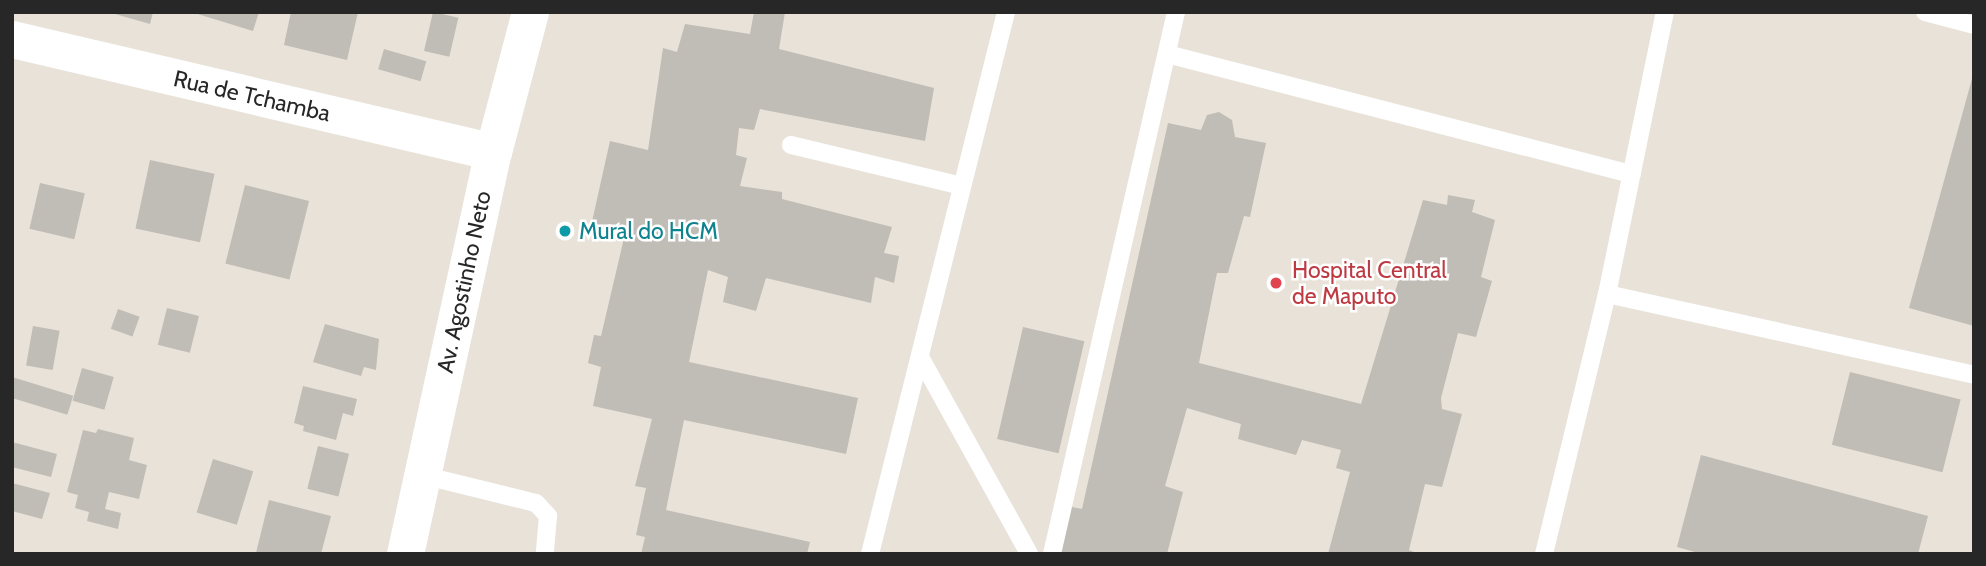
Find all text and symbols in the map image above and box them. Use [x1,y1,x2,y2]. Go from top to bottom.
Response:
street label: Rua de Tchamba [171,65,333,127]
street label: Av. Agostinho Neto [431,189,497,375]
place label: Mural do HCM [579,217,718,245]
marker: Mural do HCM [557,223,573,239]
place label: Hospital Central de Maputo [1292,256,1447,310]
marker: Hospital Central de Maputo [1266,273,1286,293]

